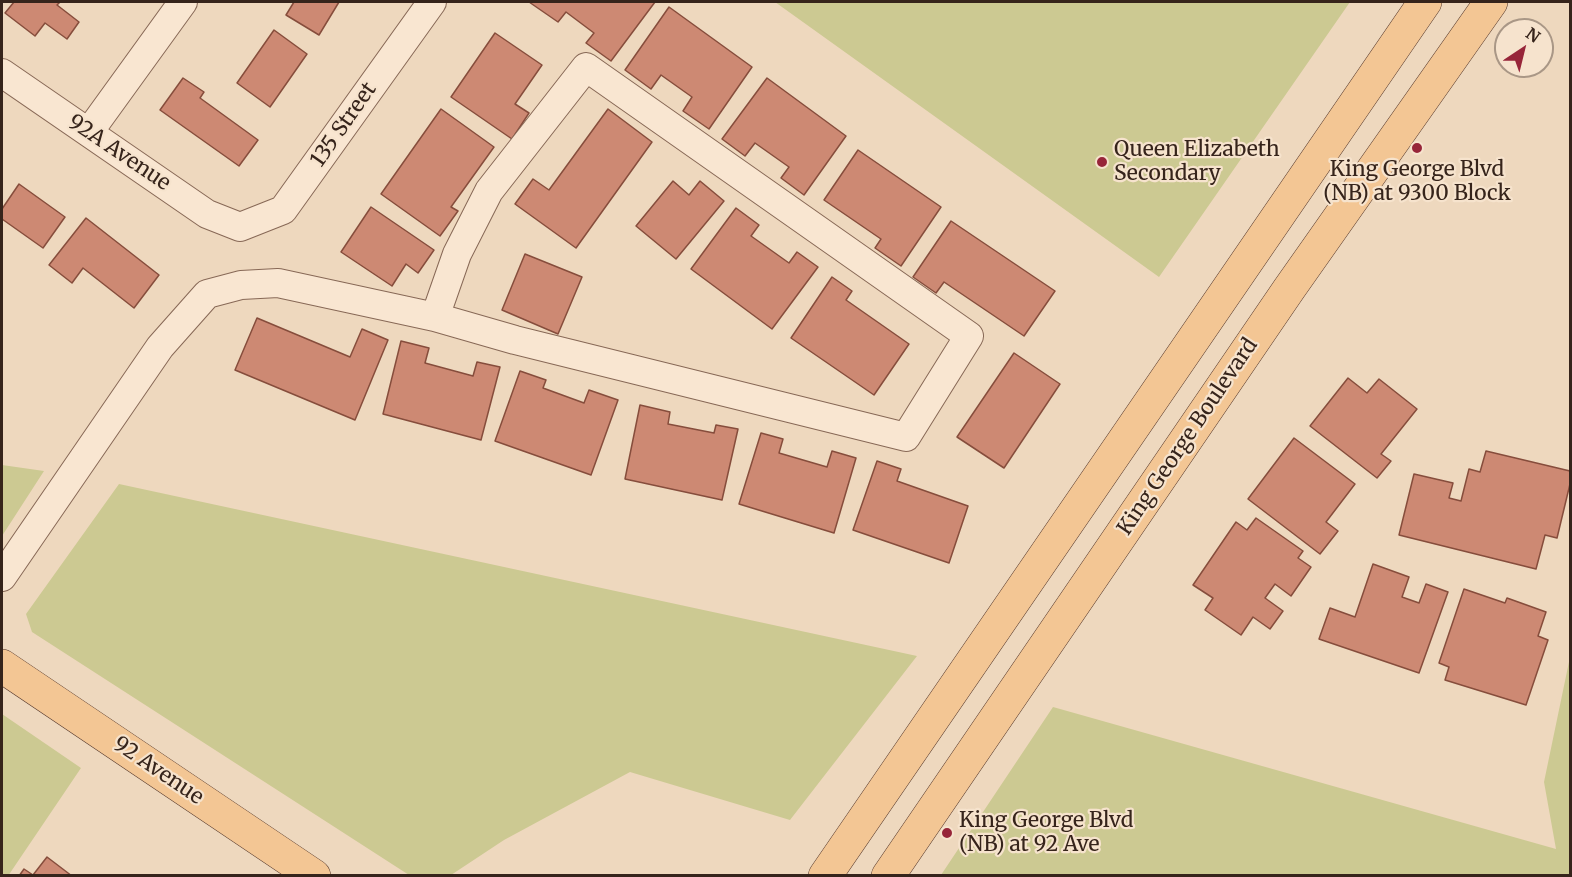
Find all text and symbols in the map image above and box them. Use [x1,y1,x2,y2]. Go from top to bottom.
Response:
north arrow [1494,18,1554,78]
text: N [1522,23,1544,47]
street label: 135 Street [306,78,382,172]
street label: 92A Avenue [63,110,175,196]
place label: Queen Elizabeth Secondary [1114,137,1280,187]
marker: King George Blvd (NB) at 9300 Block [1410,141,1424,155]
marker: Queen Elizabeth Secondary [1095,155,1109,169]
place label: King George Blvd (NB) at 9300 Block [1323,157,1511,207]
street label: King George Boulevard [1113,334,1263,540]
street label: 92 Avenue [108,732,208,810]
place label: King George Blvd (NB) at 92 Ave [959,808,1133,858]
marker: King George Blvd (NB) at 92 Ave [940,826,954,840]

